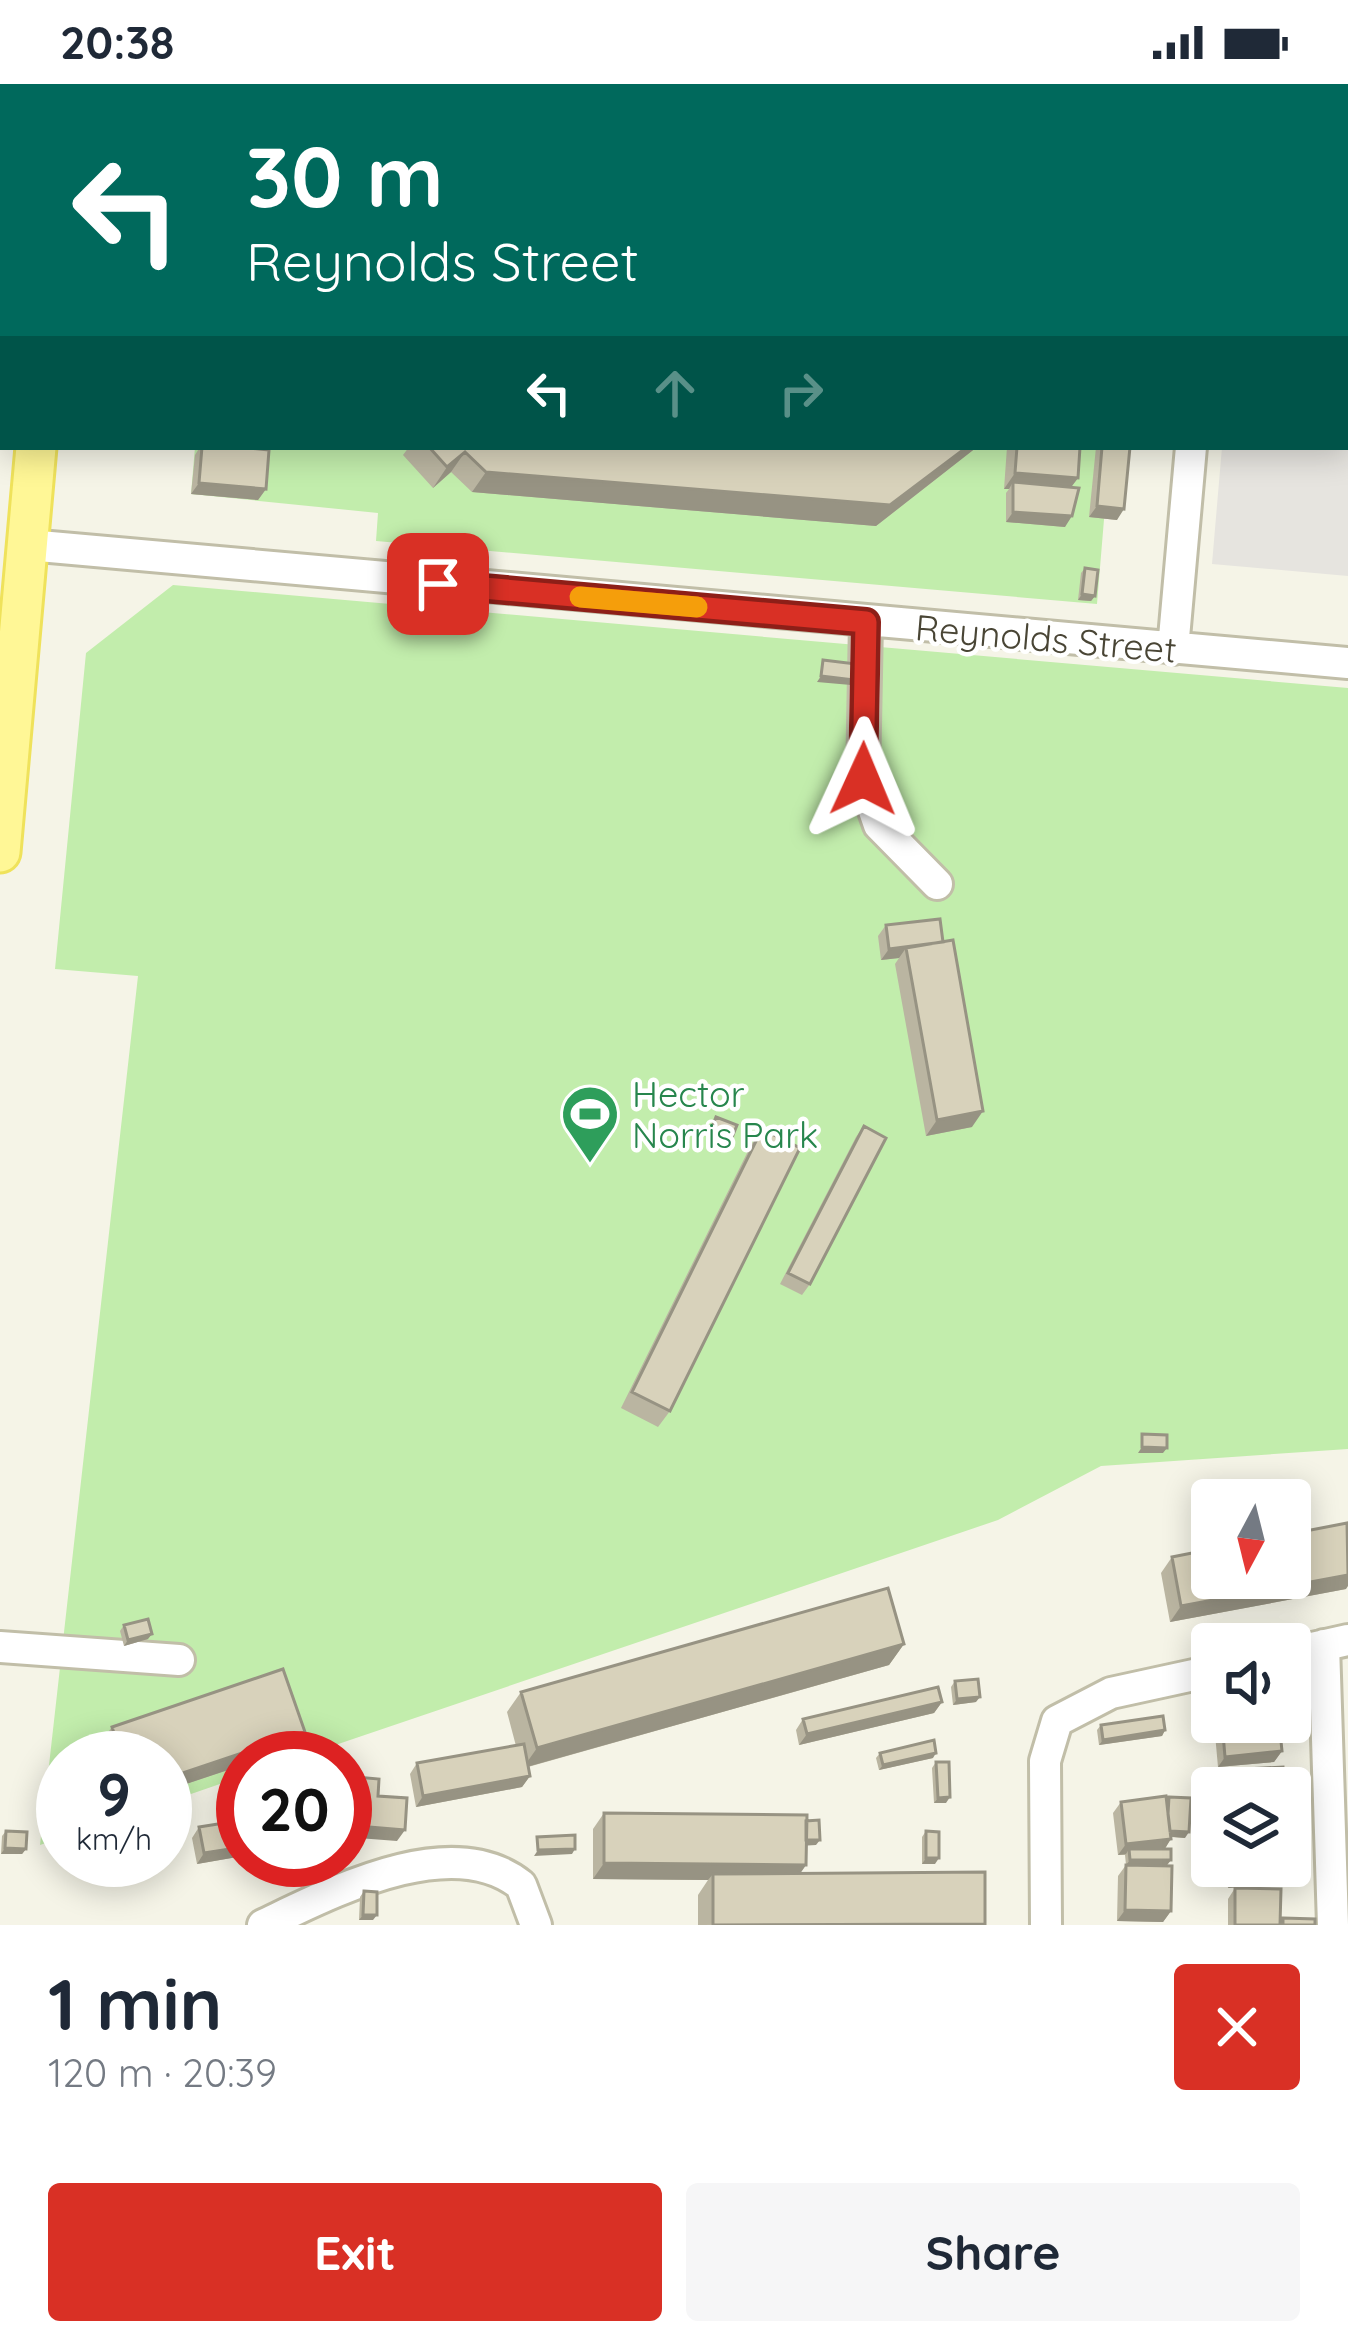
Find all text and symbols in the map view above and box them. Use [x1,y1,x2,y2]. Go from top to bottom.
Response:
text: 20:38 [60,14,174,70]
text: 30 m [246,123,444,228]
icon: left [48,132,204,288]
text: Reynolds Street [246,227,639,295]
icon: left [516,360,582,426]
icon: ahead [642,360,708,426]
icon: right [768,360,834,426]
pin [387,533,489,635]
icon: arrive [405,551,471,617]
street label: Reynolds Street [914,604,1178,672]
position arrow [800,716,926,842]
place label: Hector Norris Park [632,1071,818,1157]
sports icon: Hector Norris Park [559,1083,621,1165]
north arrow [1191,1479,1311,1599]
map controls [1191,1479,1311,1887]
button: sound [1191,1623,1311,1743]
speed limit sign: 20 [216,1731,372,1887]
text: 9 [97,1756,131,1831]
button: layers [1191,1767,1311,1887]
text: km/h [76,1820,152,1858]
text: 1 min [48,1958,222,2048]
button: close [1174,1964,1300,2090]
text: 120 m · 20:39 [48,2048,277,2097]
button: Exit [48,2183,662,2321]
button: Share [686,2183,1300,2321]

